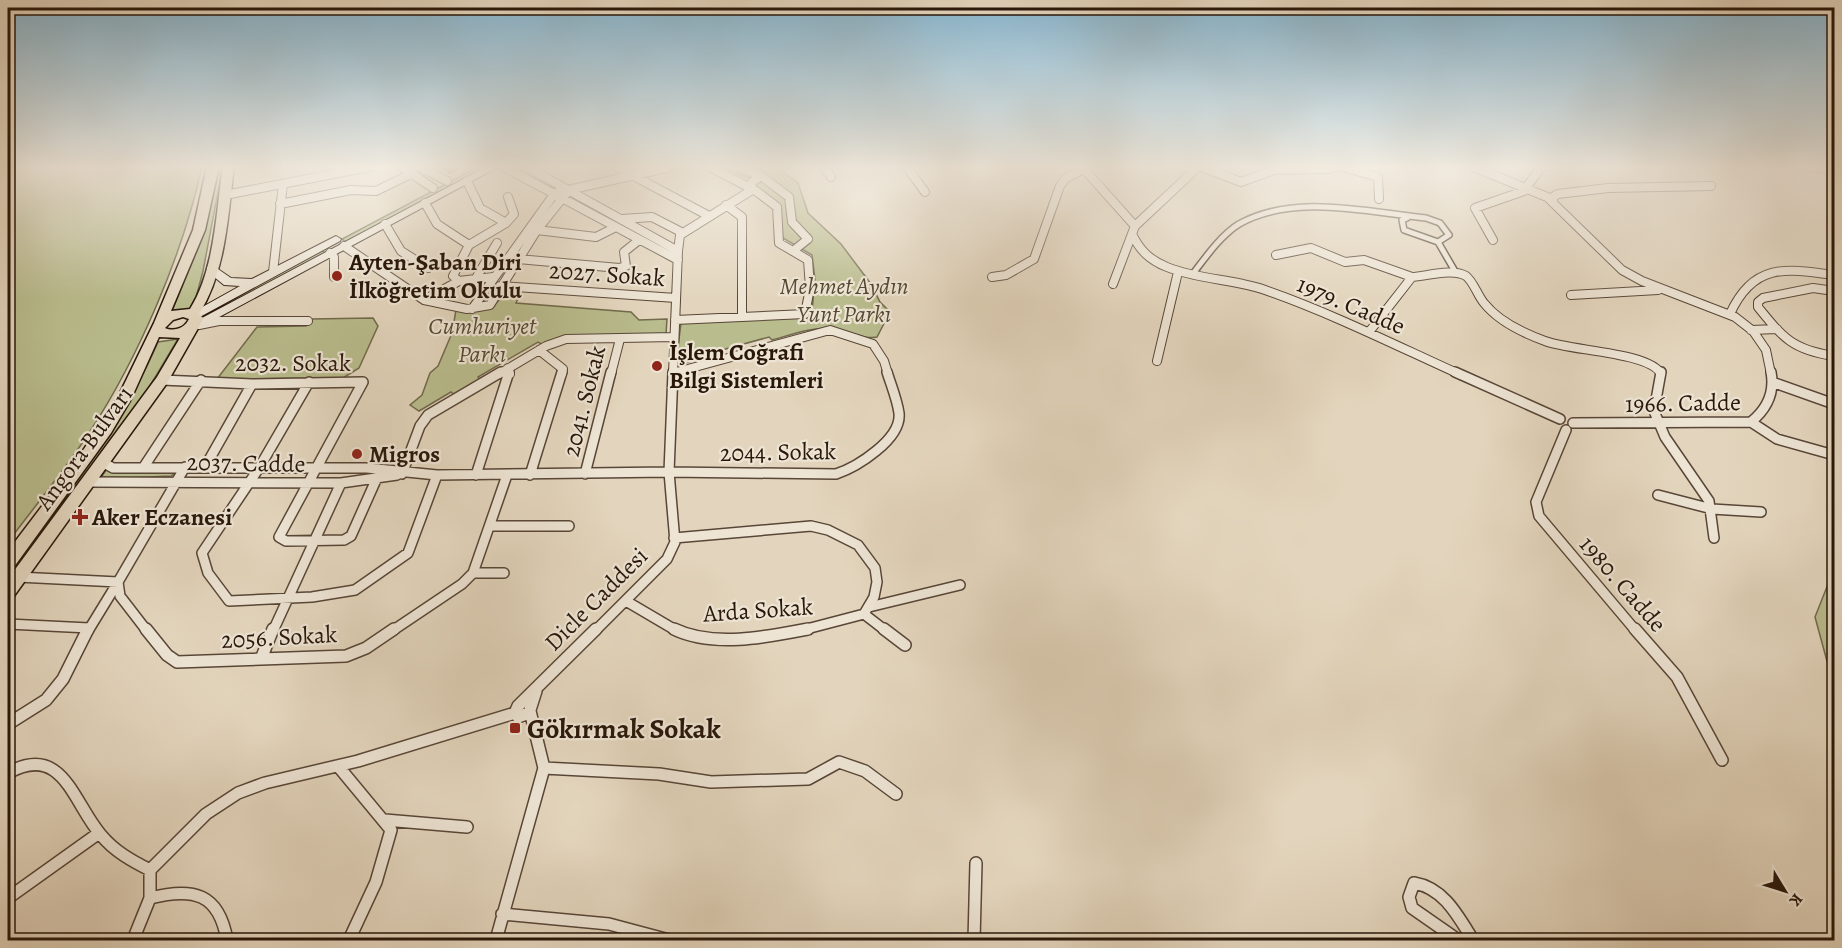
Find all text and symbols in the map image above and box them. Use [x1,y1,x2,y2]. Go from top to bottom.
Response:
place label: Ayten-Şaban Diri İlköğretim Okulu [348,246,523,306]
street label: 2027. Sokak [548,254,666,294]
street label: 1979. Cadde [1292,268,1410,342]
marker: Ayten-Şaban Diri İlköğretim Okulu [330,269,344,283]
park label: Mehmet Aydın Yunt Parkı [780,270,909,330]
park label: Cumhuriyet Parkı [428,310,537,370]
place label: İşlem Coğrafi Bilgi Sistemleri [669,336,824,396]
street label: 2041. Sokak [555,342,613,460]
street label: 2032. Sokak [235,347,351,379]
marker: İşlem Coğrafi Bilgi Sistemleri [650,359,664,373]
street label: Angora Bulvarı [28,379,140,517]
street label: 1966. Cadde [1625,386,1741,420]
street label: 2044. Sokak [720,435,836,469]
place label: Migros [369,438,440,470]
street label: 2037. Cadde [186,446,306,480]
marker: Migros [350,447,364,461]
place label: Aker Eczanesi [91,501,232,533]
marker: Aker Eczanesi [73,510,87,524]
street label: 1980. Cadde [1572,529,1674,639]
street label: Dicle Caddesi [537,540,655,658]
street label: Arda Sokak [701,590,814,630]
street label: 2056. Sokak [220,618,338,656]
place label: Gökırmak Sokak [527,710,721,748]
marker: Gökırmak Sokak [508,721,522,735]
north arrow [1755,861,1815,921]
text: K [1784,889,1808,911]

